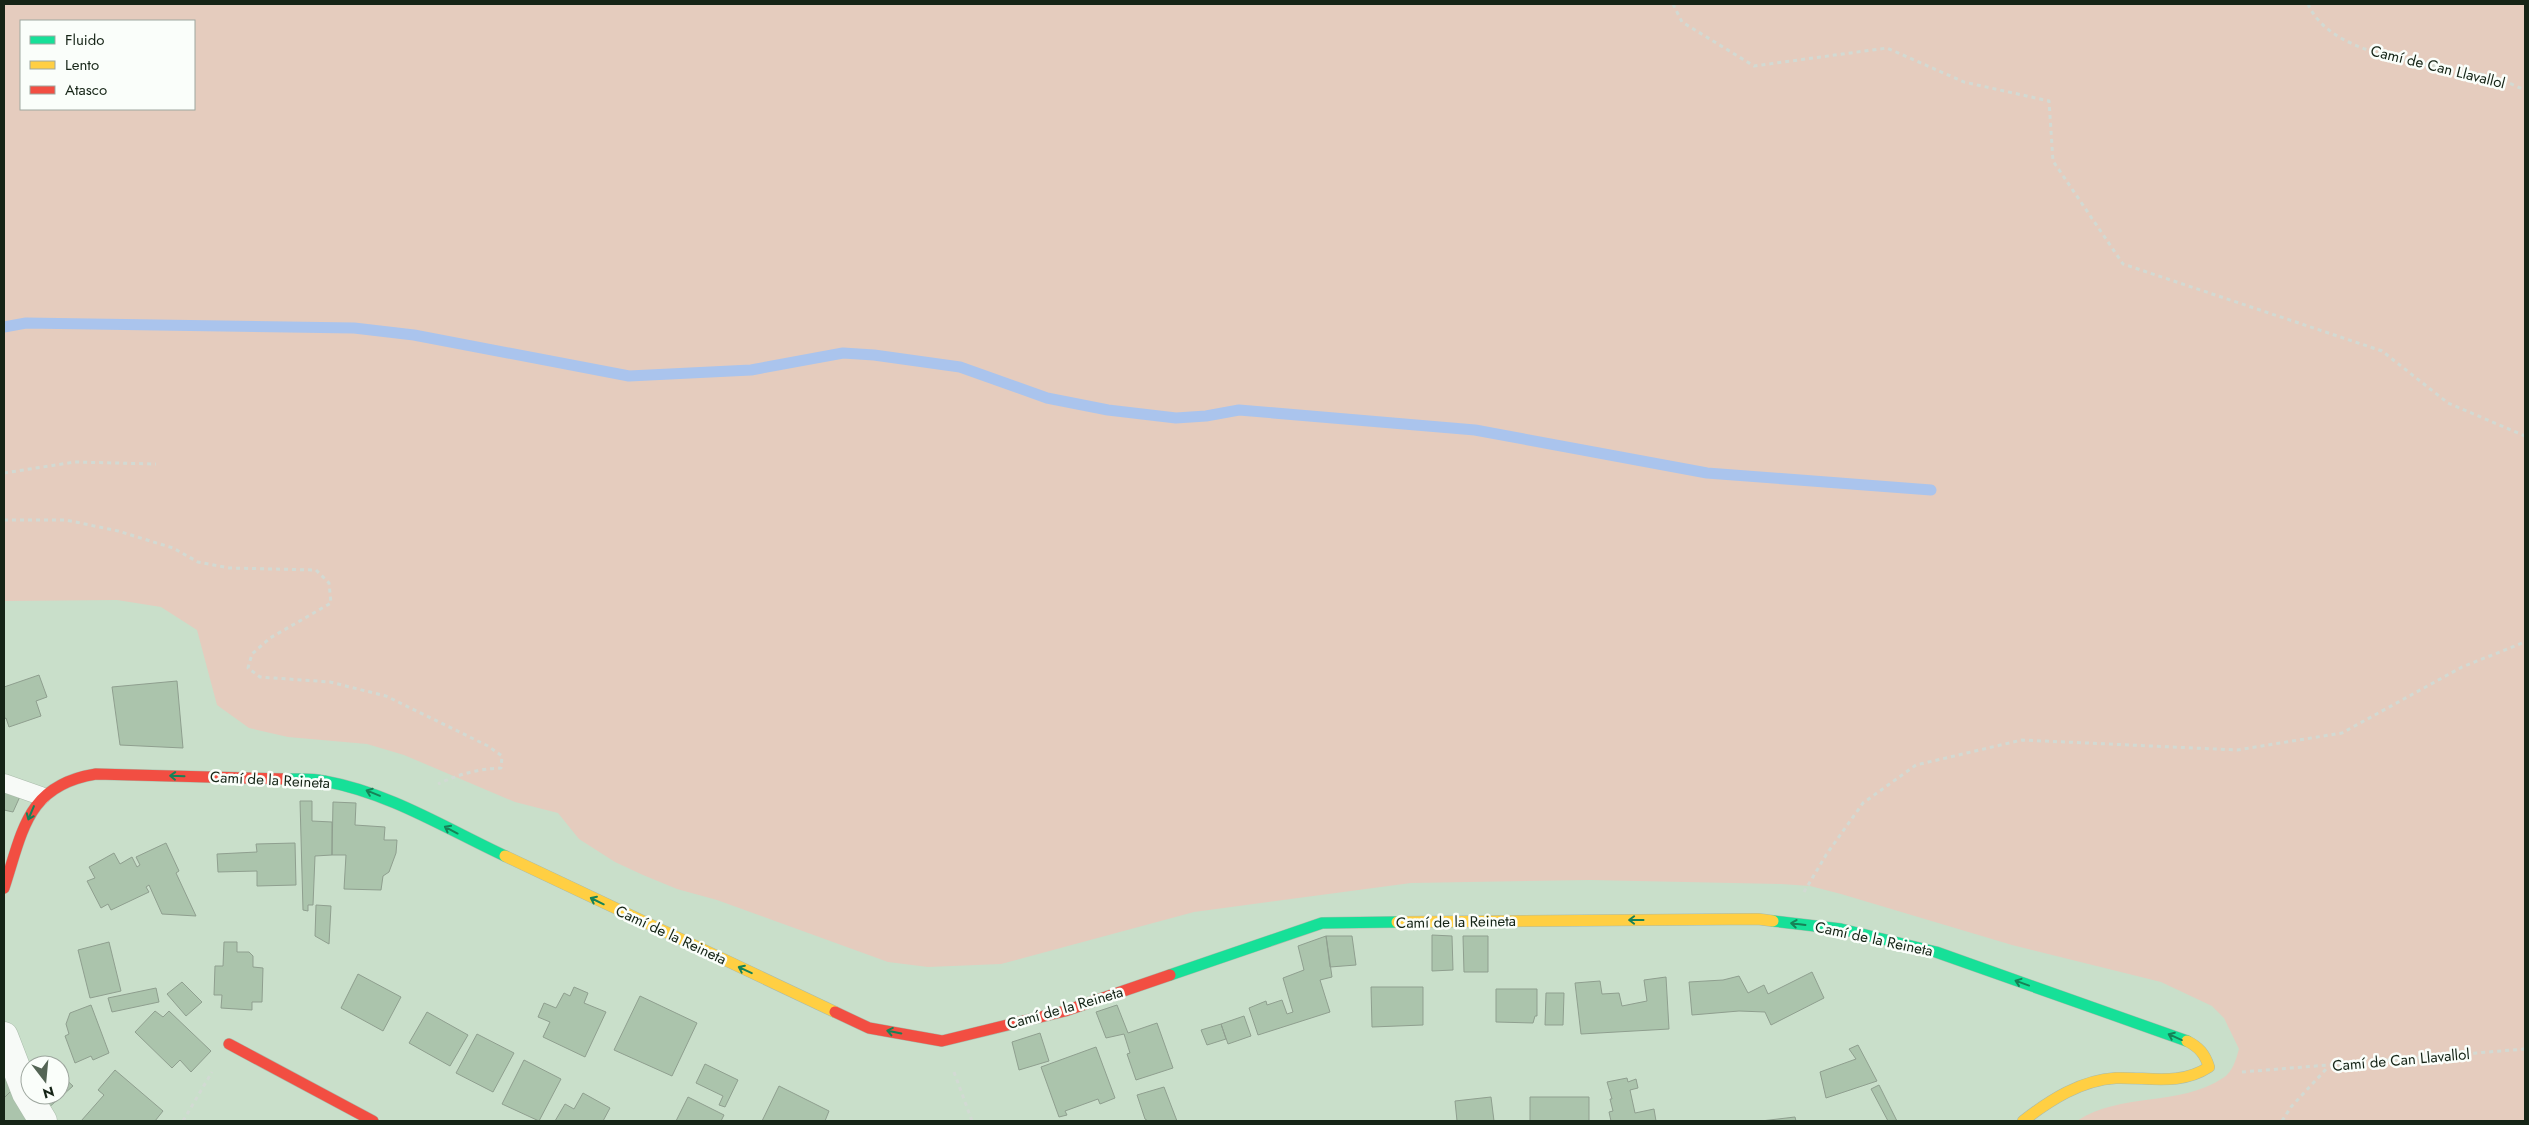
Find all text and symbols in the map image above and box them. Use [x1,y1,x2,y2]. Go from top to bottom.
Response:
legend [20,20,195,110]
text: Fluido [65,29,104,51]
street label: Camí de Can Llavallol [2368,40,2508,94]
text: Lento [65,54,99,76]
text: Atasco [65,79,107,101]
street label: Camí de la Reineta [210,766,330,794]
one-way arrow [170,771,186,781]
one-way arrow [366,788,381,798]
one-way arrow [26,805,36,820]
one-way arrow [445,824,459,834]
one-way arrow [590,895,605,905]
street label: Camí de la Reineta [612,900,730,970]
street label: Camí de la Reineta [1396,910,1516,934]
one-way arrow [1628,915,1644,925]
street label: Camí de la Reineta [1813,916,1935,962]
one-way arrow [1790,918,1806,928]
one-way arrow [737,964,752,974]
one-way arrow [2015,978,2030,987]
street label: Camí de la Reineta [1004,981,1126,1035]
one-way arrow [886,1027,902,1037]
one-way arrow [2168,1031,2183,1041]
street label: Camí de Can Llavallol [2331,1043,2471,1077]
north arrow [20,1055,70,1105]
text: N [40,1081,57,1104]

